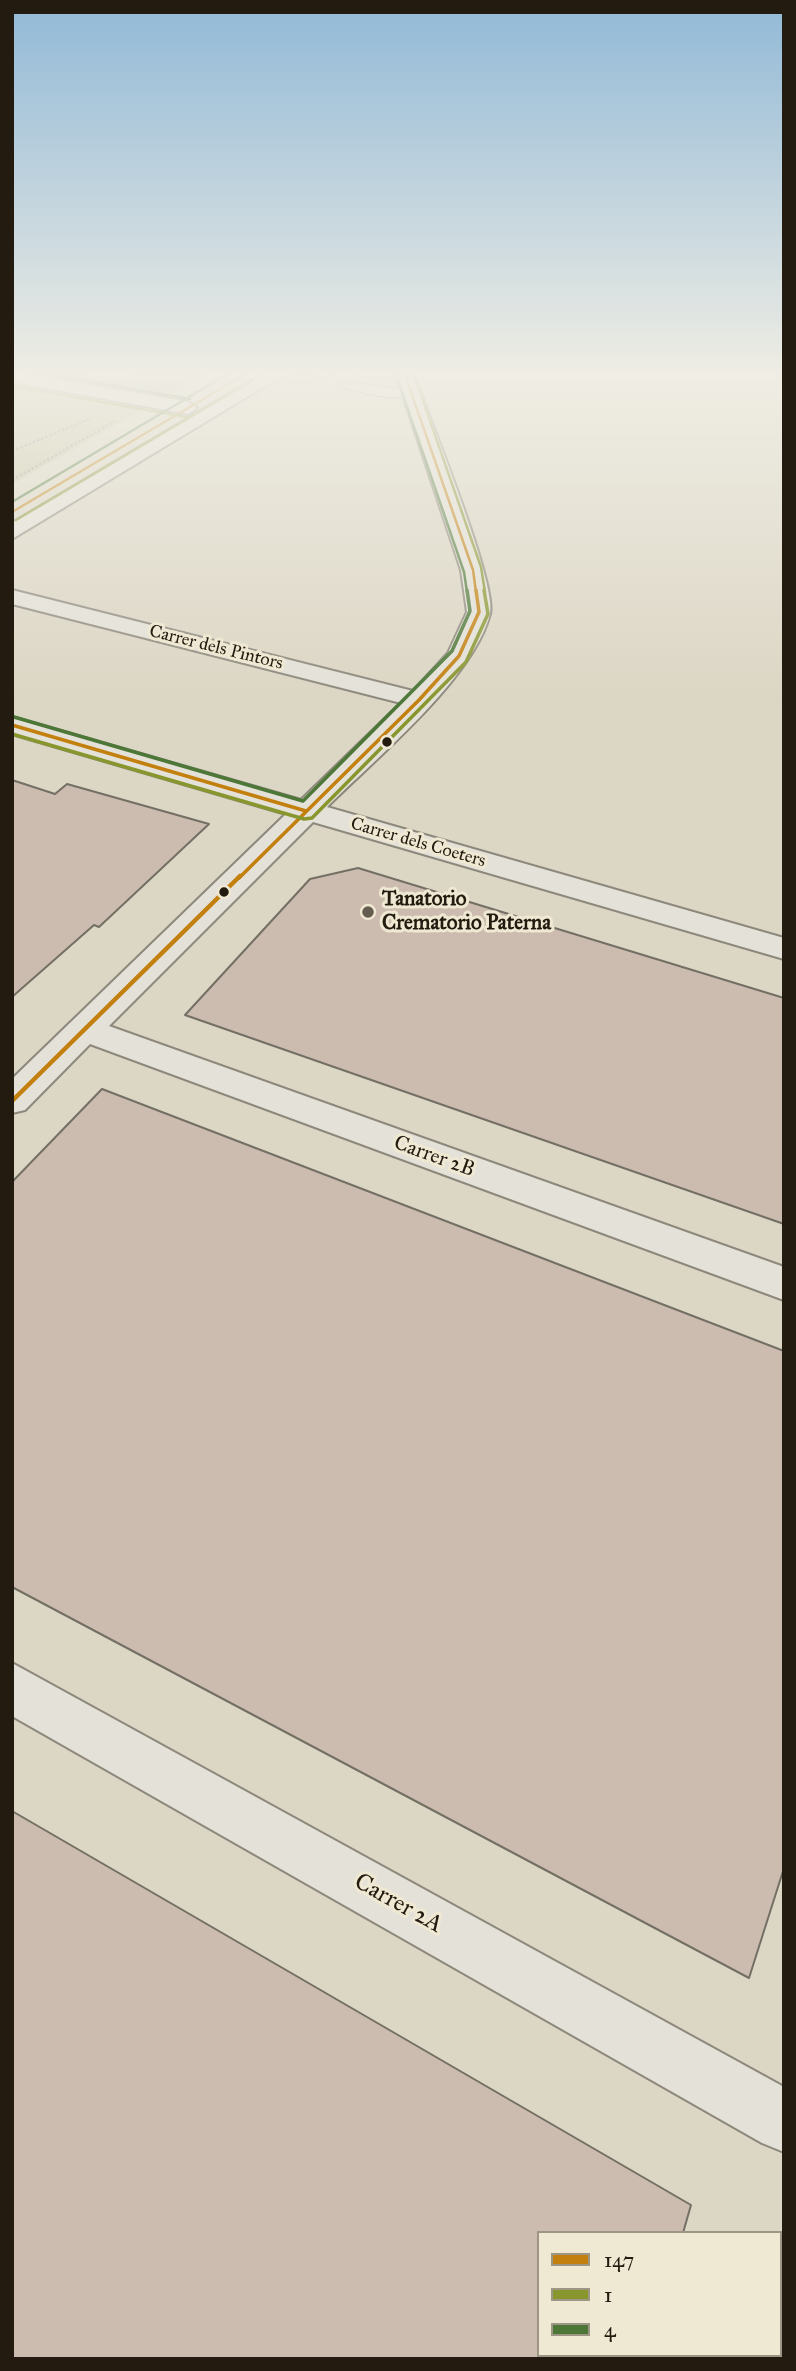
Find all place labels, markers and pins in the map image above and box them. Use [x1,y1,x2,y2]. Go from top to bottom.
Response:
unlabelled marker [380,735,394,749]
unlabelled marker [217,885,231,899]
place label: Tanatorio Crematorio Paterna [382,887,551,937]
marker: Tanatorio Crematorio Paterna [360,904,376,920]

